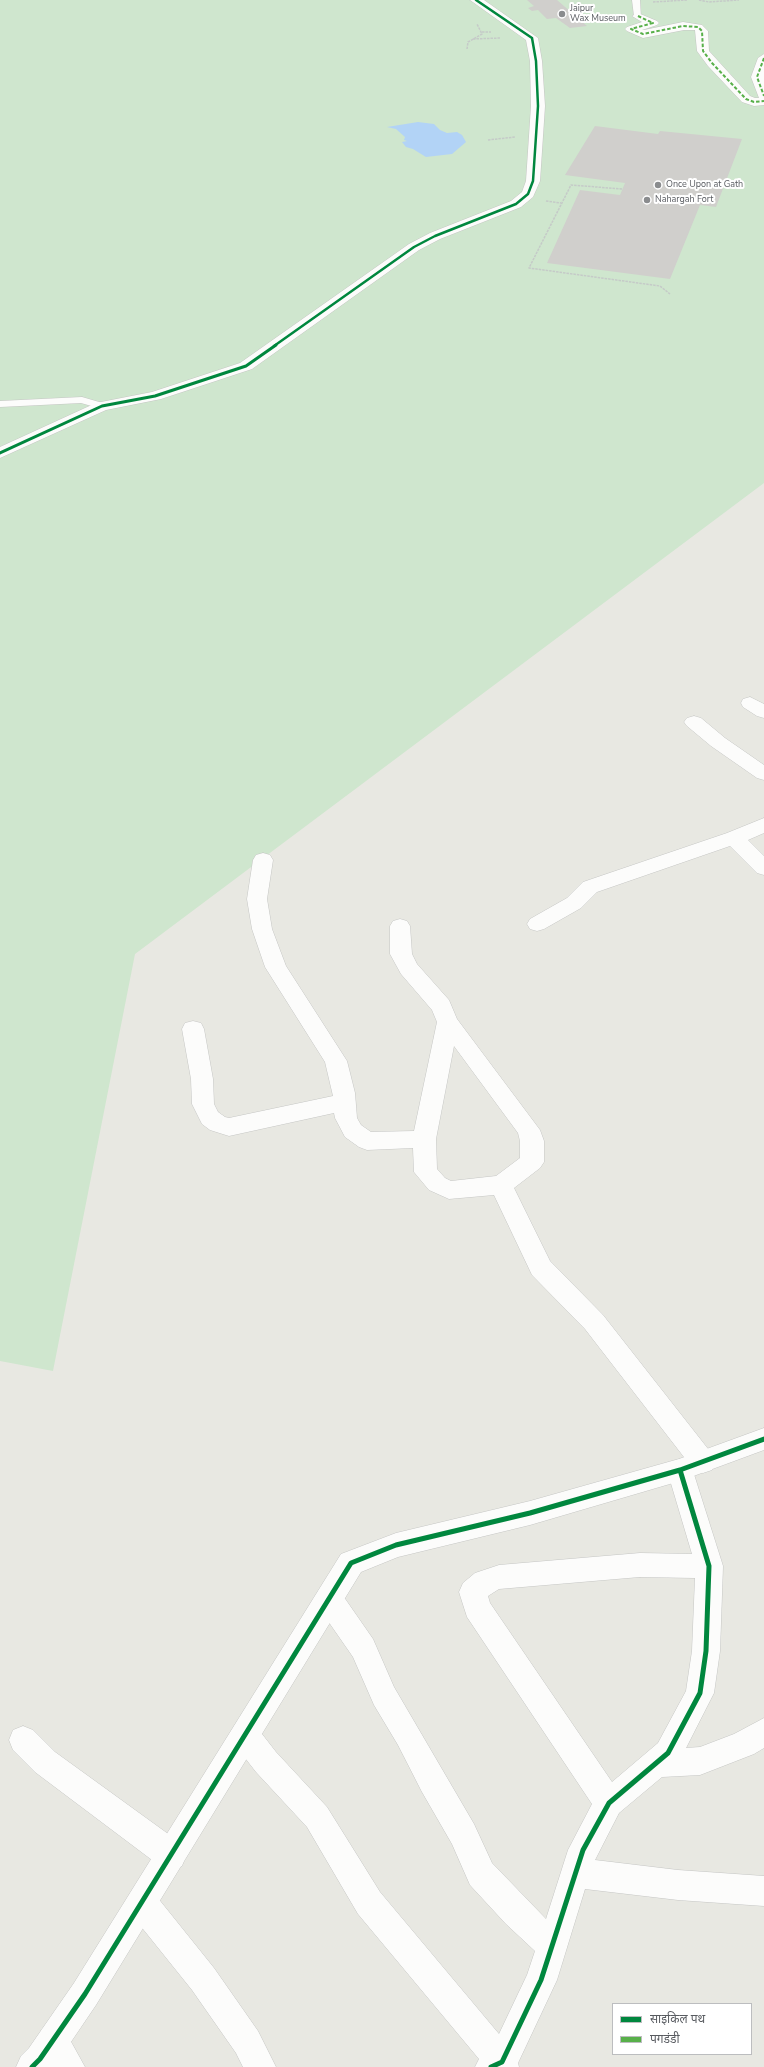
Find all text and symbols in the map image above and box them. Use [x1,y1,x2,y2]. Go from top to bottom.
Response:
place label: Jaipur Wax Museum [570,4,626,25]
marker: Jaipur Wax Museum [557,9,567,19]
marker: Once Upon at Gath [653,180,663,190]
place label: Once Upon at Gath [666,180,743,190]
marker: Nahargah Fort [642,195,652,205]
place label: Nahargah Fort [655,195,713,205]
legend [612,2003,752,2055]
text: साइकिल पथ [650,2011,705,2027]
text: पगडंडी [650,2031,680,2047]

